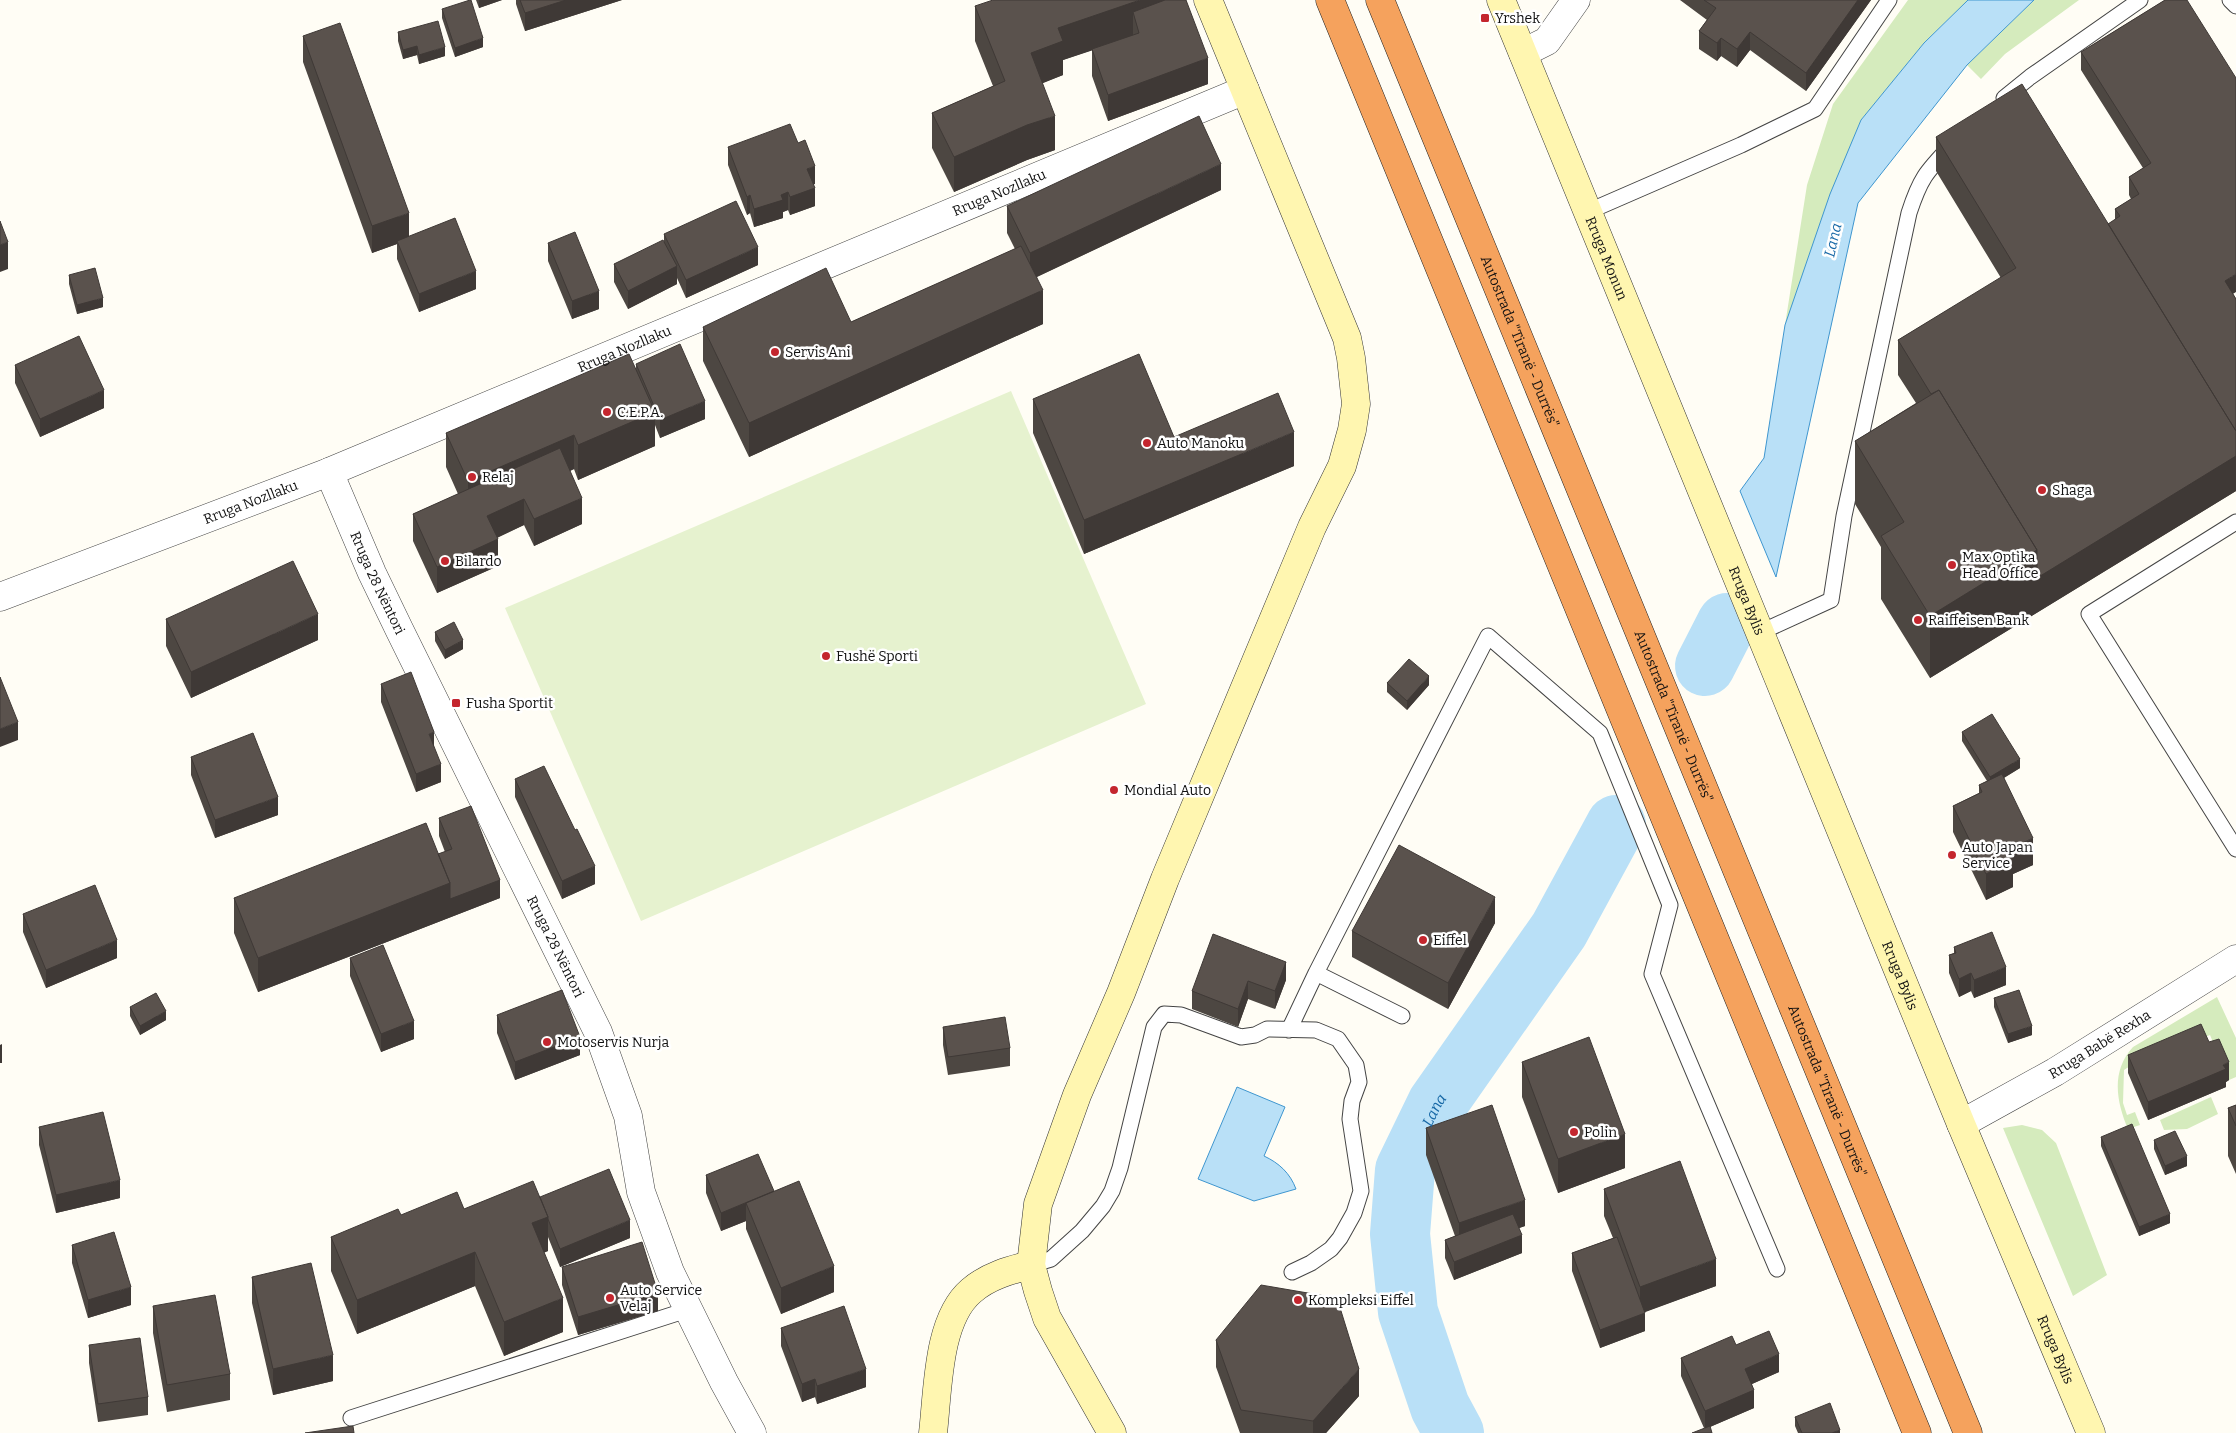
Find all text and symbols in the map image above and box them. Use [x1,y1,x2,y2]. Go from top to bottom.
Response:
place label: Yrshek [1495,10,1540,27]
marker: Yrshek [1479,12,1491,24]
street label: Rruga Nozllaku [950,165,1049,220]
street label: Rruga Monun [1582,214,1631,303]
water label: Lana [1820,221,1846,259]
street label: Autostrada "Tiranë - Durrës" [1477,253,1563,430]
street label: Rruga Nozllaku [575,322,674,376]
place label: Servis Ani [785,344,851,361]
marker: Servis Ani [769,346,781,358]
place label: C.E.P.A. [617,404,663,421]
marker: C.E.P.A. [601,406,613,418]
place label: Auto Manoku [1157,435,1244,452]
marker: Auto Manoku [1141,437,1153,449]
place label: Relaj [482,469,514,486]
marker: Relaj [466,471,478,483]
street label: Rruga Nozllaku [201,476,300,527]
place label: Shaga [2052,482,2092,499]
marker: Shaga [2036,484,2048,496]
street label: Rruga 28 Nëntori [347,529,409,637]
place label: Max Optika Head Office [1962,549,2038,582]
place label: Bilardo [455,553,502,570]
marker: Bilardo [439,555,451,567]
marker: Max Optika Head Office [1946,559,1958,571]
street label: Rruga Bylis [1725,564,1768,638]
place label: Raiffeisen Bank [1928,612,2029,629]
marker: Raiffeisen Bank [1912,614,1924,626]
street label: Autostrada "Tiranë - Durrës" [1631,628,1717,805]
place label: Fushë Sporti [836,648,918,665]
marker: Fushë Sporti [820,650,832,662]
place label: Fusha Sportit [466,695,553,712]
marker: Fusha Sportit [450,697,462,709]
place label: Mondial Auto [1124,782,1211,799]
marker: Mondial Auto [1108,784,1120,796]
place label: Auto Japan Service [1962,839,2033,872]
marker: Auto Japan Service [1946,849,1958,861]
street label: Rruga 28 Nëntori [523,893,588,1000]
place label: Eiffel [1433,932,1467,949]
marker: Eiffel [1417,934,1429,946]
street label: Rruga Bylis [1879,939,1922,1012]
street label: Autostrada "Tiranë - Durrës" [1785,1002,1870,1179]
street label: Rruga Babë Rexha [2046,1006,2154,1082]
place label: Motoservis Nurja [557,1034,670,1051]
marker: Motoservis Nurja [541,1036,553,1048]
water label: Lana [1418,1090,1450,1129]
place label: Polin [1584,1124,1617,1141]
marker: Polin [1568,1126,1580,1138]
place label: Auto Service Velaj [620,1282,702,1315]
marker: Auto Service Velaj [604,1292,616,1304]
place label: Kompleksi Eiffel [1308,1292,1414,1309]
marker: Kompleksi Eiffel [1292,1294,1304,1306]
street label: Rruga Bylis [2034,1312,2078,1386]

